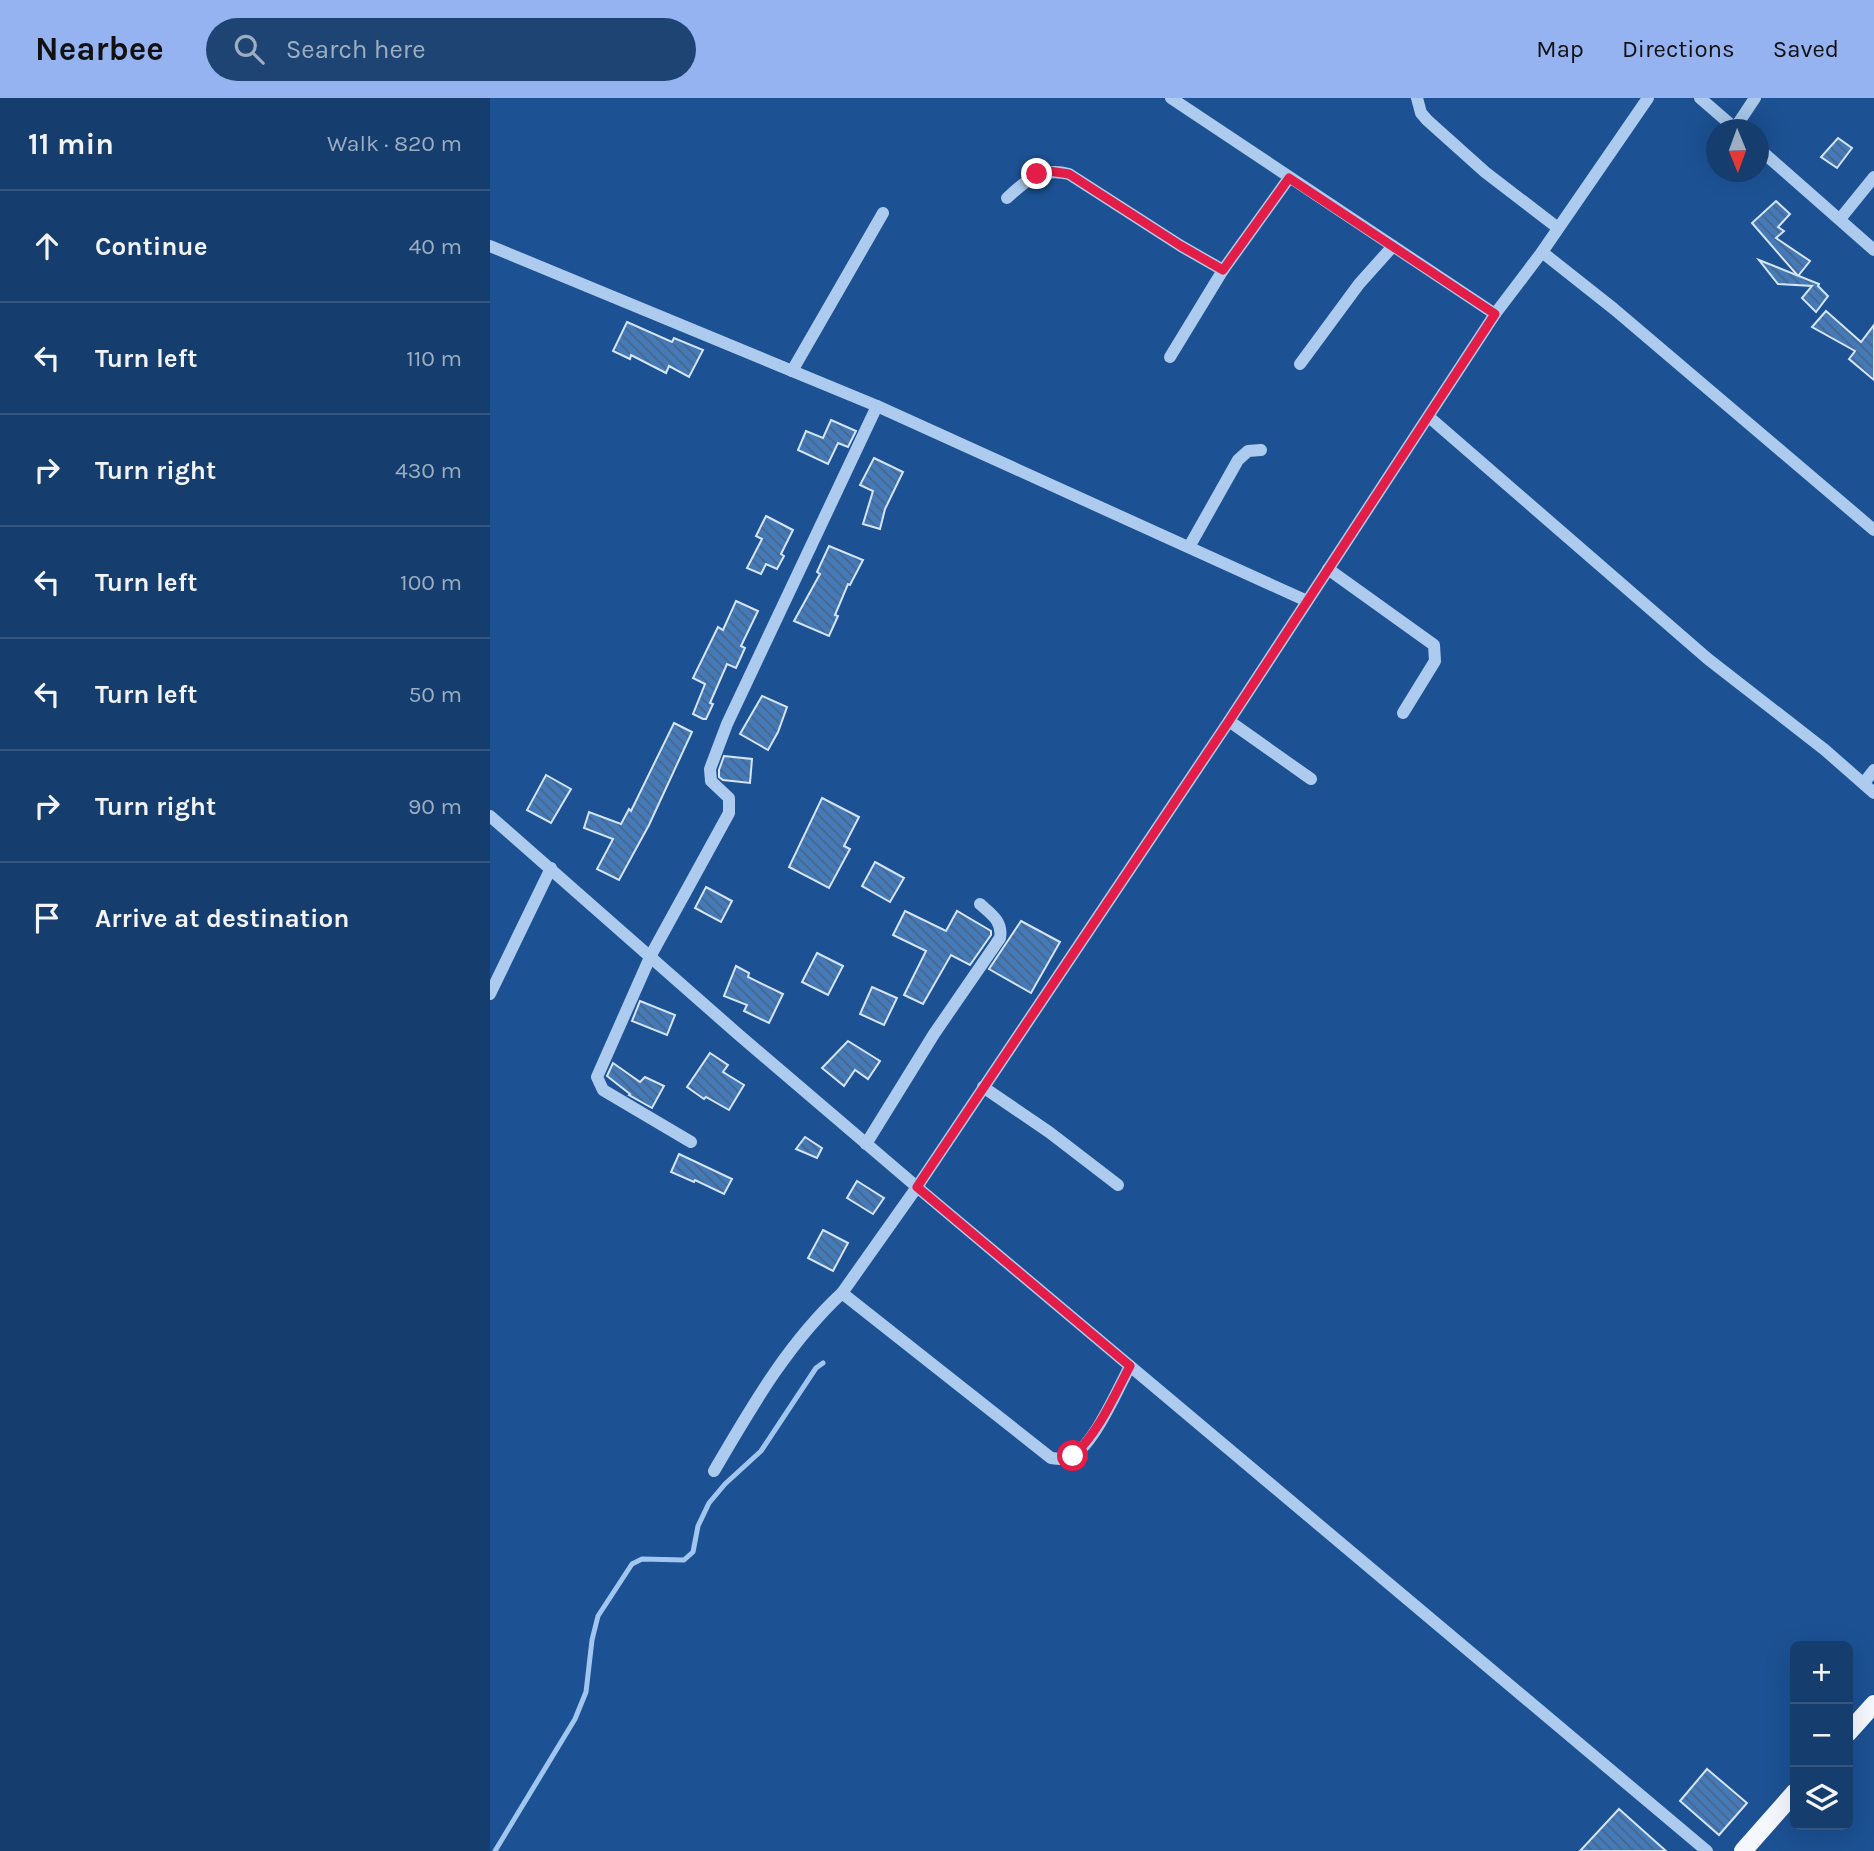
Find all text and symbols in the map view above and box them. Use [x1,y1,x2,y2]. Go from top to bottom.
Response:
search box [206,18,696,81]
text: Nearbee [35,30,164,68]
icon: search [230,30,268,68]
text: Search here [286,34,426,65]
text: Map [1536,35,1584,63]
text: Directions [1622,35,1735,63]
text: Saved [1773,35,1839,63]
north arrow [1706,119,1769,182]
text: 11 min [28,126,114,162]
text: Walk · 820 m [327,130,462,157]
route end [1021,158,1052,189]
icon: ahead [28,227,66,265]
text: Continue [95,231,207,262]
text: 40 m [409,233,462,260]
icon: left [28,339,66,377]
text: Turn left [95,343,197,374]
text: 110 m [406,345,462,372]
icon: right [28,451,66,489]
text: Turn right [95,455,216,486]
text: 430 m [395,457,462,484]
icon: left [28,563,66,601]
text: Turn left [95,567,197,598]
text: 100 m [400,569,462,596]
icon: left [28,675,66,713]
text: Turn left [95,679,197,710]
text: 50 m [408,681,462,708]
icon: right [28,787,66,825]
text: Turn right [95,791,216,822]
text: 90 m [408,793,462,820]
icon: arrive [28,899,66,937]
text: Arrive at destination [95,903,349,934]
route start [1057,1440,1088,1471]
map controls [1790,1641,1853,1830]
button: + [1790,1641,1853,1704]
button: − [1790,1704,1853,1767]
button: layers [1790,1767,1853,1830]

